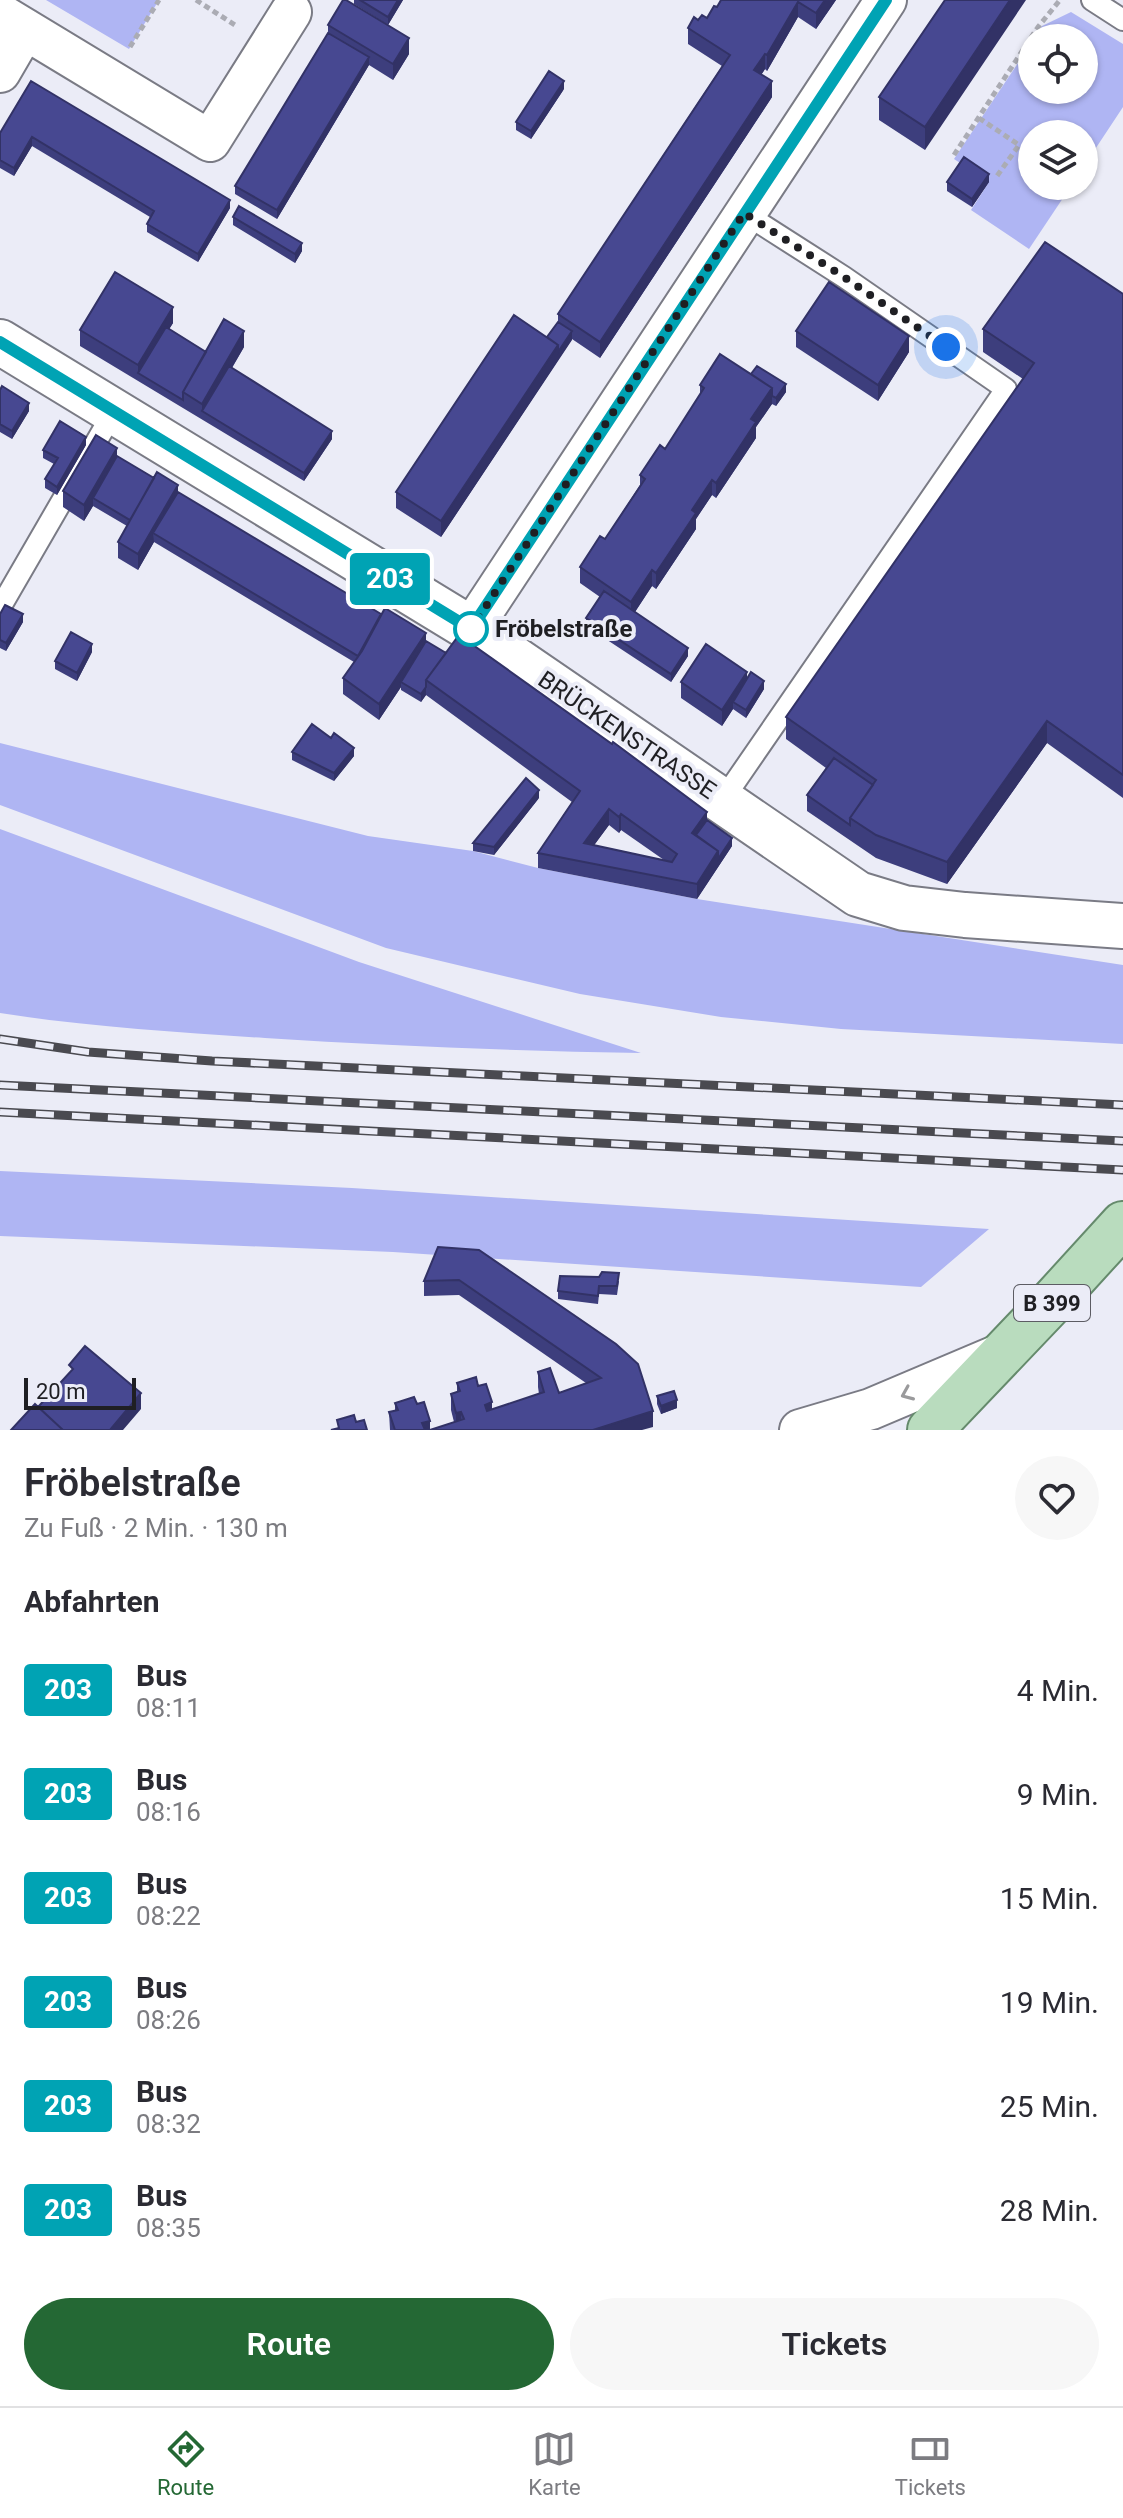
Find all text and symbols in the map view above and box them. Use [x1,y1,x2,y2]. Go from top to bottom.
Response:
map controls [1018,24,1098,200]
button: locate [1018,24,1098,104]
button: layers [1018,120,1098,200]
your location [926,327,966,367]
line badge: 203 [344,553,436,605]
text: 203 [366,562,414,595]
marker: Fröbelstraße [454,612,488,646]
place label: Fröbelstraße [495,615,633,643]
street label: BRÜCKENSTRASSE [533,665,721,805]
road number: B 399 [1014,1285,1090,1321]
scale bar [24,1374,136,1410]
text: 20 m [36,1379,85,1404]
one-way arrow [901,1384,915,1400]
button: heart [1015,1456,1099,1540]
text: Fröbelstraße [24,1461,241,1505]
text: Zu Fuß · 2 Min. · 130 m [24,1513,288,1543]
text: Abfahrten [24,1584,160,1619]
text: Bus [136,1658,187,1693]
text: 203 [44,1673,92,1706]
text: 4 Min. [1017,1673,1099,1708]
text: 08:11 [136,1693,201,1723]
text: Bus [136,1762,187,1797]
text: 203 [44,1777,92,1810]
text: 9 Min. [1017,1777,1099,1812]
text: 08:16 [136,1797,201,1827]
text: Bus [136,1866,187,1901]
text: 203 [44,1881,92,1914]
text: 15 Min. [1000,1881,1099,1916]
text: 08:22 [136,1901,201,1931]
text: Bus [136,1970,187,2005]
text: 203 [44,1985,92,2018]
text: 19 Min. [1000,1985,1099,2020]
text: 08:26 [136,2005,201,2035]
text: Bus [136,2074,187,2109]
text: 203 [44,2089,92,2122]
text: 25 Min. [1000,2089,1099,2124]
text: 08:32 [136,2109,201,2139]
text: Bus [136,2178,187,2213]
text: 203 [44,2193,92,2226]
text: 28 Min. [1000,2193,1099,2228]
text: 08:35 [136,2213,201,2243]
button: Route [24,2298,554,2390]
button: Tickets [570,2298,1099,2390]
tab: Route [157,2427,214,2500]
tab: Karte [528,2427,581,2500]
tab: Tickets [895,2427,966,2500]

